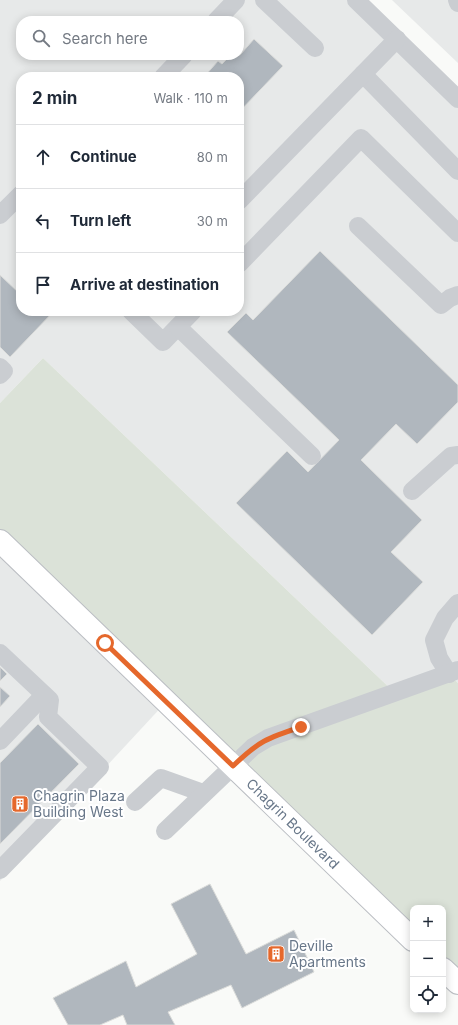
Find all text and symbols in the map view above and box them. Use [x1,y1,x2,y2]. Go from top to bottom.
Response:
search box [16,16,244,60]
icon: search [30,27,52,49]
text: Search here [62,29,148,48]
text: 2 min [32,88,77,108]
text: Walk · 110 m [153,90,228,106]
icon: ahead [32,146,54,168]
text: Continue [70,147,137,166]
text: 80 m [197,149,228,165]
icon: left [32,210,54,232]
text: Turn left [70,211,131,230]
text: 30 m [197,213,228,229]
icon: arrive [32,274,54,296]
text: Arrive at destination [70,275,219,294]
route start [96,634,114,652]
route end [292,718,310,736]
street label: Chagrin Boulevard [243,775,343,872]
place label: Chagrin Plaza Building West [33,787,125,820]
building icon: Chagrin Plaza Building West [10,794,30,814]
map controls [410,905,446,1013]
button: + [410,905,446,941]
place label: Deville Apartments [289,937,366,970]
button: − [410,941,446,977]
building icon: Deville Apartments [266,944,286,964]
button: locate [410,977,446,1013]

